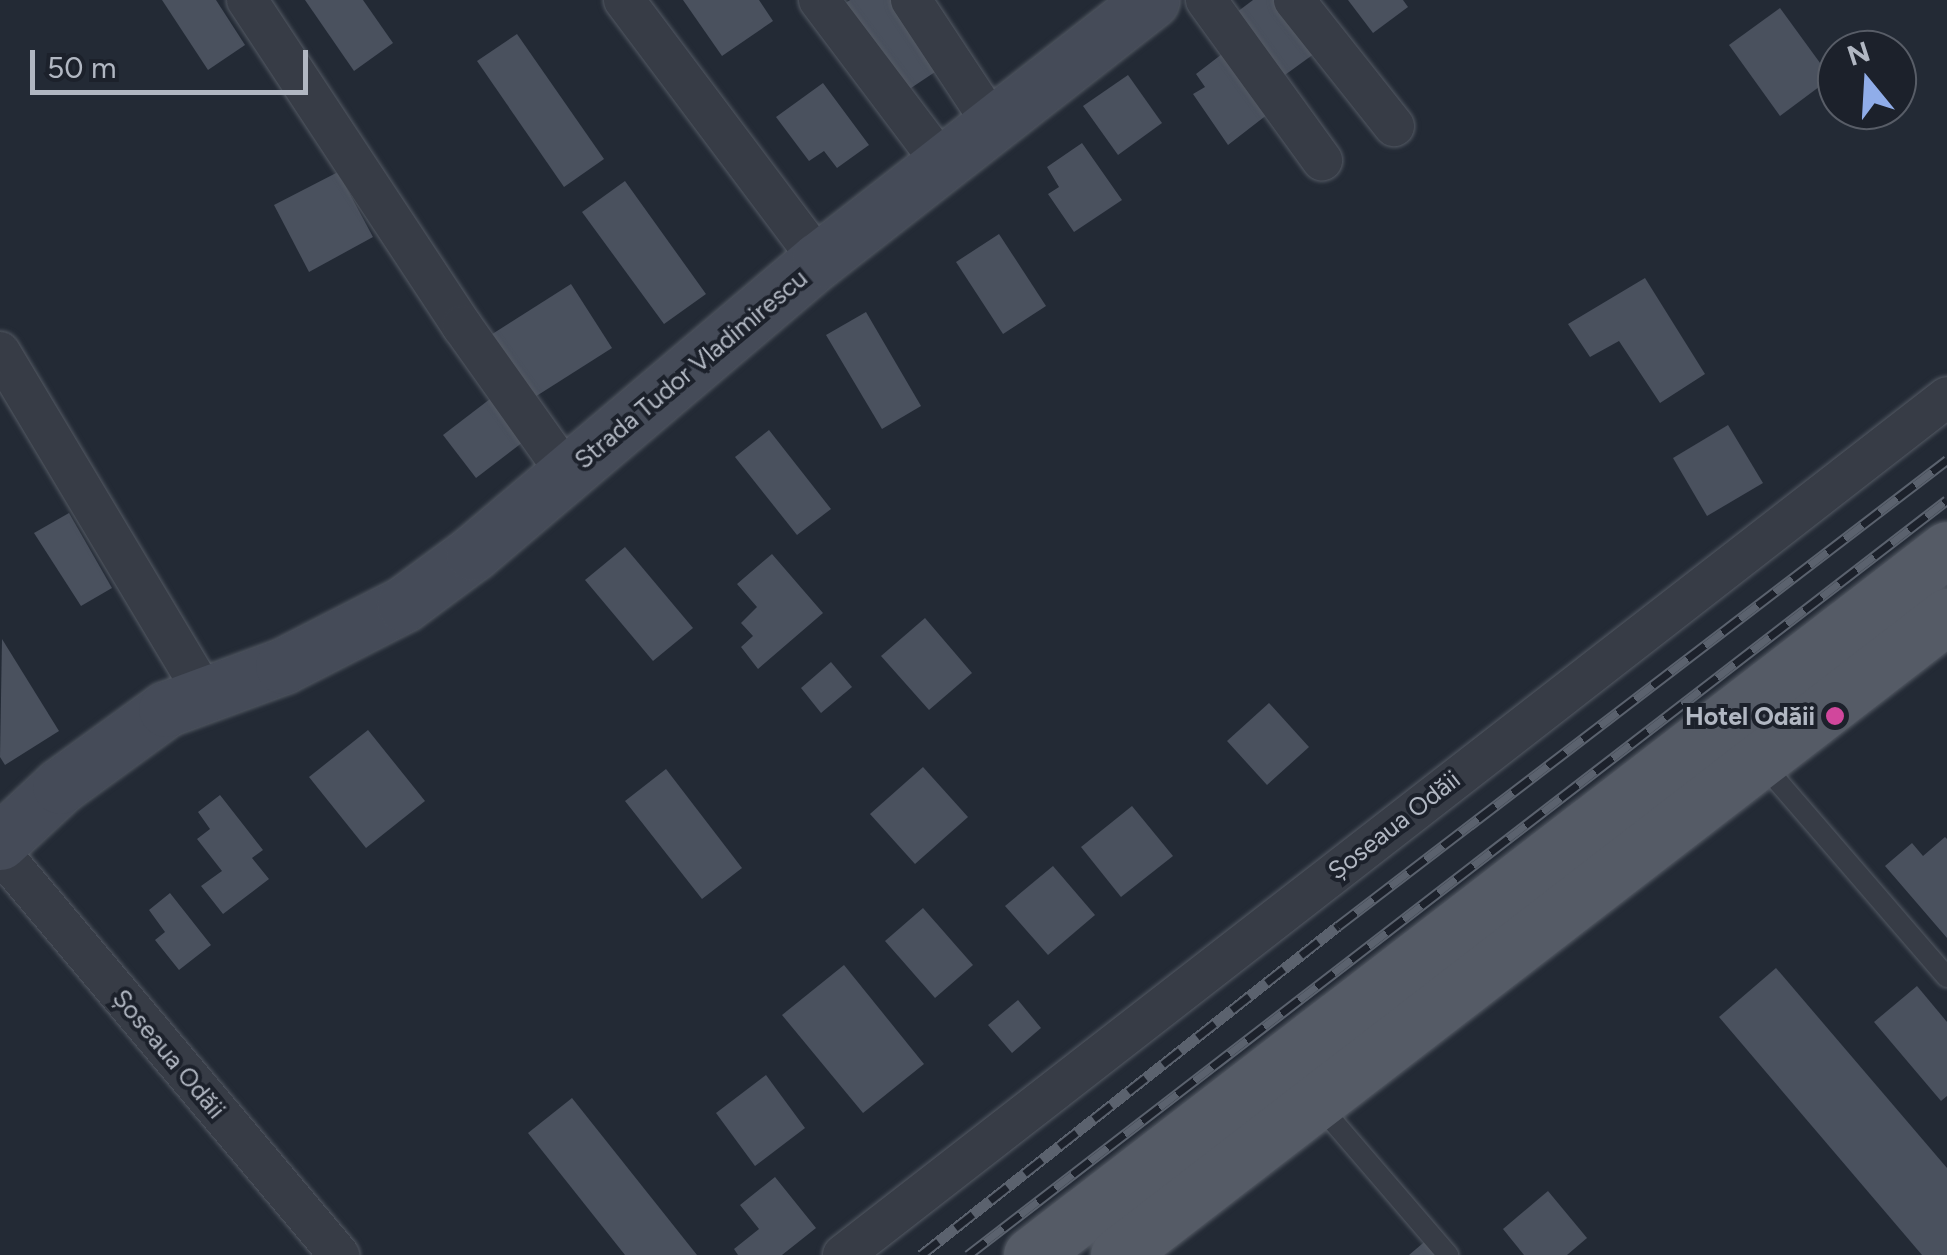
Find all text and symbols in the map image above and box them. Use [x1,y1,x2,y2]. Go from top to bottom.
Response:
scale bar [35,30,312,92]
north arrow [1817,30,1917,130]
text: N [1843,34,1874,73]
text: 50 m [47,49,116,86]
street label: Strada Tudor Vladimirescu [569,263,813,475]
place label: Hotel Odăii [1685,701,1815,731]
marker: Hotel Odăii [1824,705,1846,727]
street label: Șoseaua Odăii [1322,764,1466,886]
street label: Șoseaua Odăii [106,983,232,1125]

